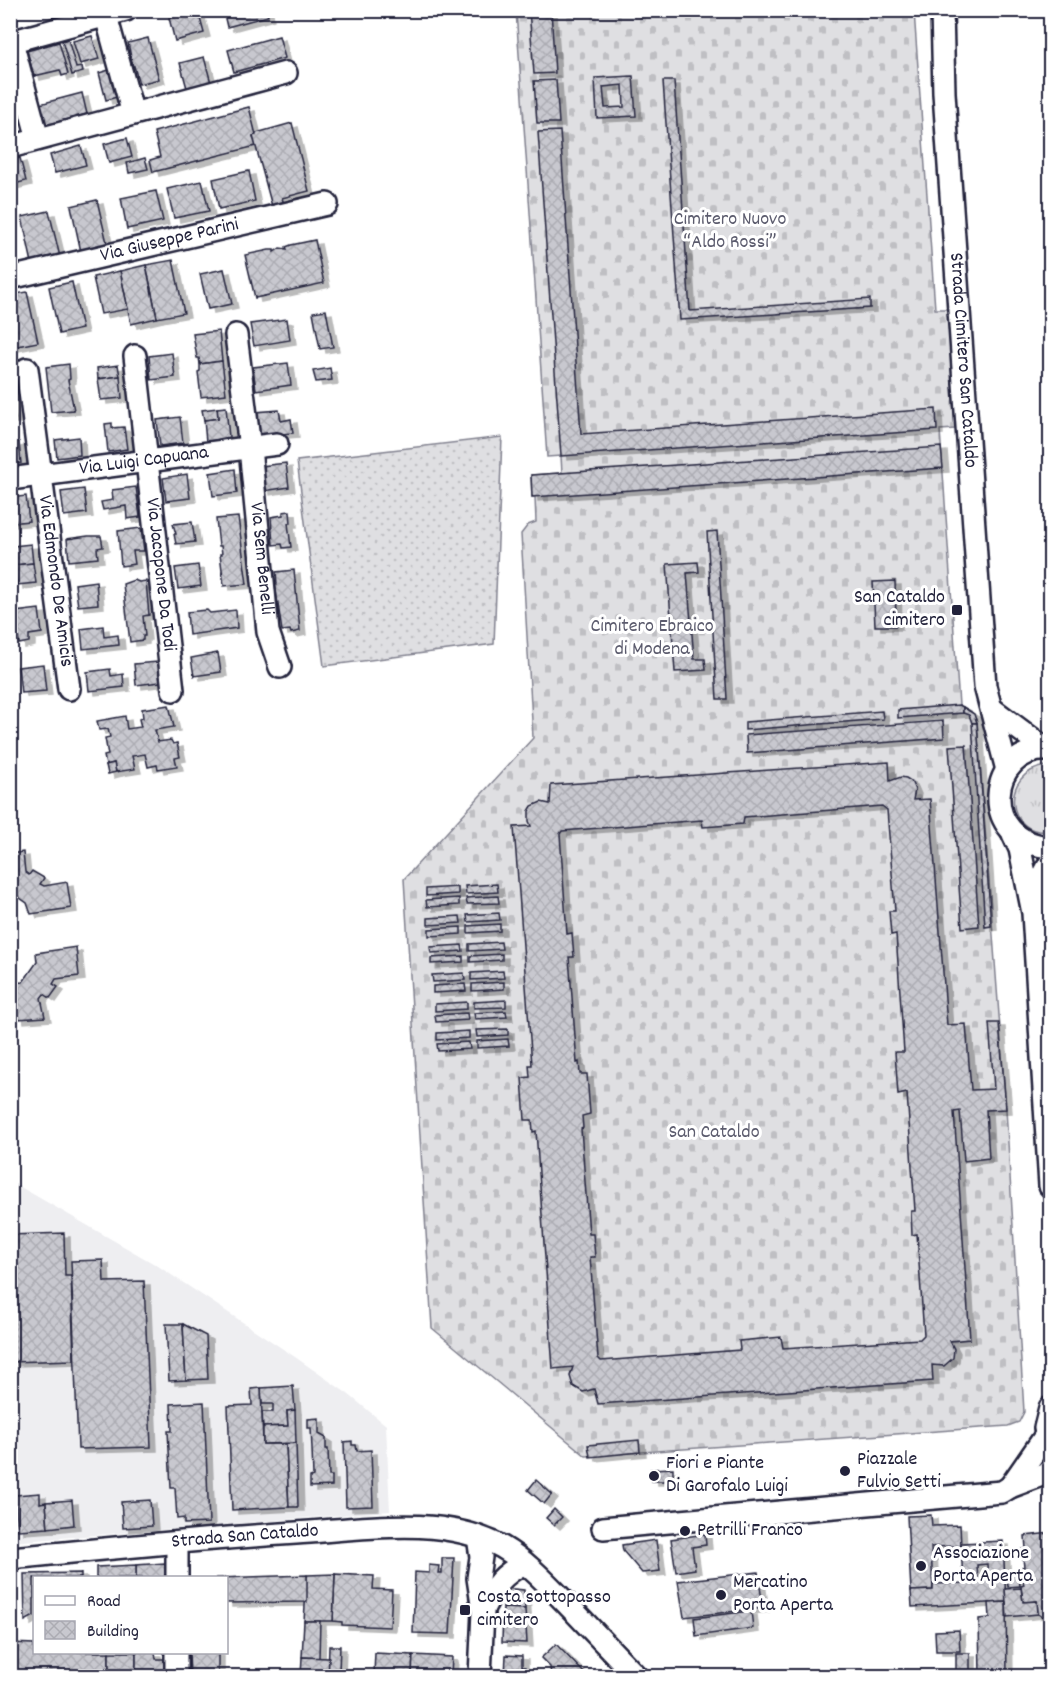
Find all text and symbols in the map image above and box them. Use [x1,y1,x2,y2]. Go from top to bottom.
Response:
park label: Cimitero Nuovo “Aldo Rossi” [674,206,786,257]
street label: Via Giuseppe Parini [98,211,242,270]
street label: Strada Cimitero San Cataldo [941,252,984,469]
street label: Via Luigi Capuana [78,439,211,484]
street label: Via Edmondo De Amicis [30,494,80,669]
street label: Via Jacopone Da Todi [137,496,183,653]
street label: Via Sem Benelli [241,501,280,616]
place label: San Cataldo cimitero [854,584,945,635]
marker: San Cataldo cimitero [950,603,964,617]
park label: Cimitero Ebraico di Modena [590,613,714,664]
park label: San Cataldo [668,1119,760,1147]
place label: Piazzale Fulvio Setti [857,1446,941,1497]
place label: Fiori e Piante Di Garofalo Luigi [666,1450,788,1501]
marker: Piazzale Fulvio Setti [838,1464,852,1478]
marker: Fiori e Piante Di Garofalo Luigi [647,1469,661,1483]
street label: Strada San Cataldo [170,1517,320,1557]
place label: Petrilli Franco [697,1517,803,1545]
marker: Petrilli Franco [678,1524,692,1538]
place label: Associazione Porta Aperta [933,1540,1033,1591]
marker: Associazione Porta Aperta [914,1559,928,1573]
place label: Mercatino Porta Aperta [733,1569,833,1620]
legend [33,1576,228,1654]
place label: Costa sottopasso cimitero [477,1584,611,1635]
marker: Mercatino Porta Aperta [714,1588,728,1602]
text: Road [87,1590,121,1615]
marker: Costa sottopasso cimitero [458,1603,472,1617]
text: Building [87,1620,139,1645]

